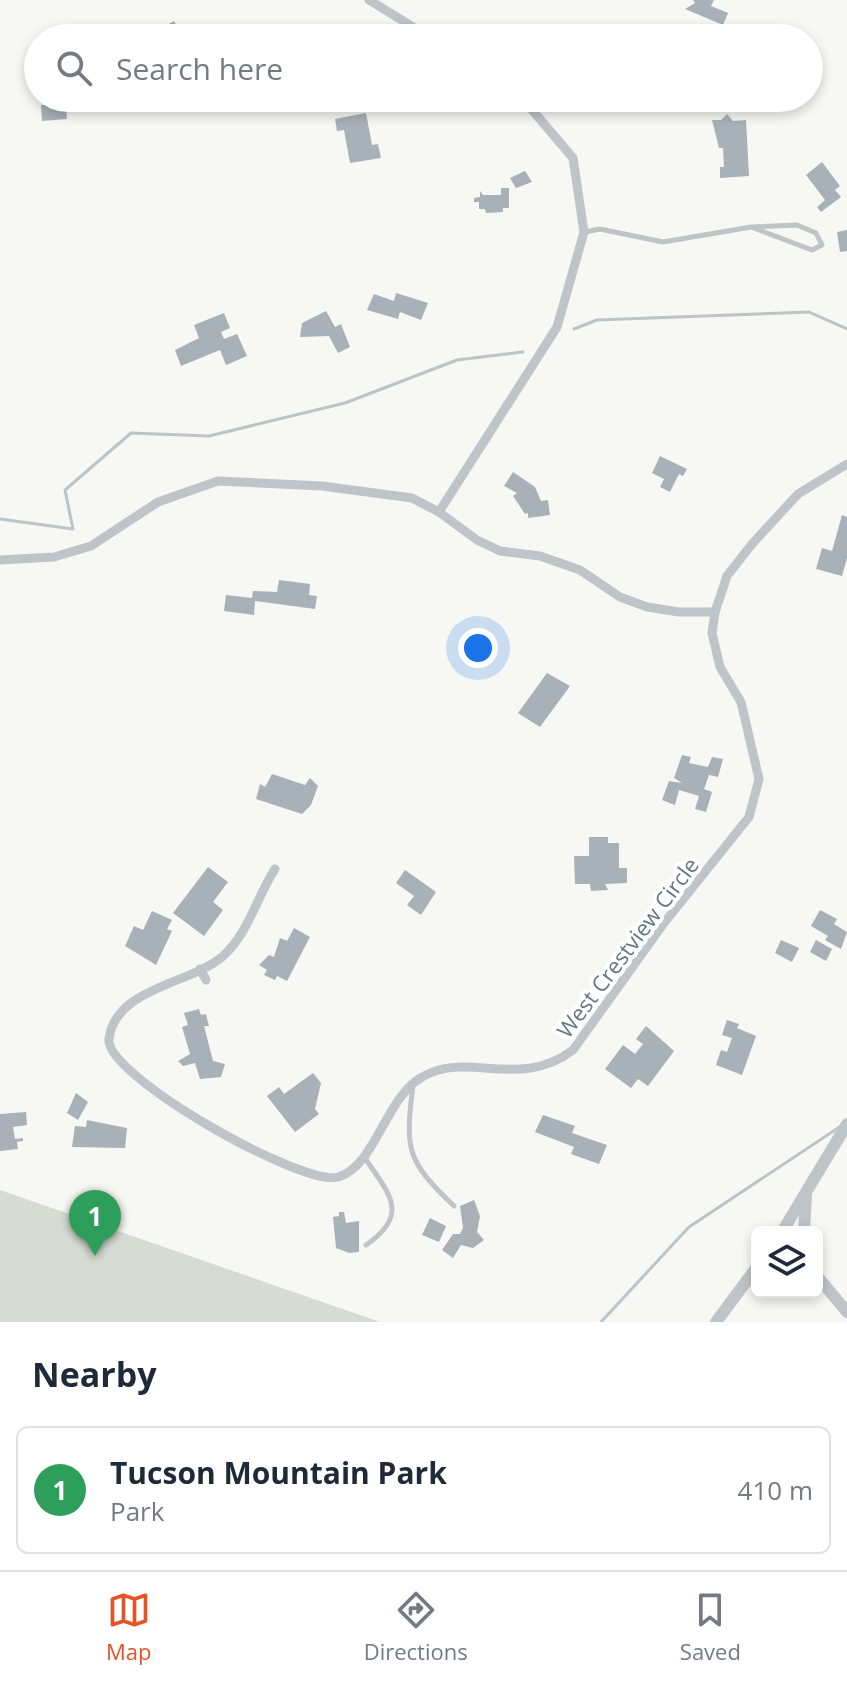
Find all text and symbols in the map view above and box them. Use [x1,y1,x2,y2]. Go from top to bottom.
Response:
search box [24,24,823,112]
icon: search [52,46,96,90]
text: Search here [116,48,283,89]
your location [458,628,498,668]
street label: West Crestview Circle [549,851,705,1043]
pin: 1 [69,1190,121,1256]
map controls [751,1226,823,1298]
button: layers [751,1226,823,1298]
text: Nearby [32,1351,157,1397]
text: Tucson Mountain Park [110,1452,447,1493]
text: 1 [53,1472,67,1508]
text: 410 m [738,1472,813,1508]
text: Park [110,1493,164,1529]
tab: Map [106,1588,152,1666]
tab: Directions [364,1588,468,1666]
tab: Saved [680,1588,741,1666]

